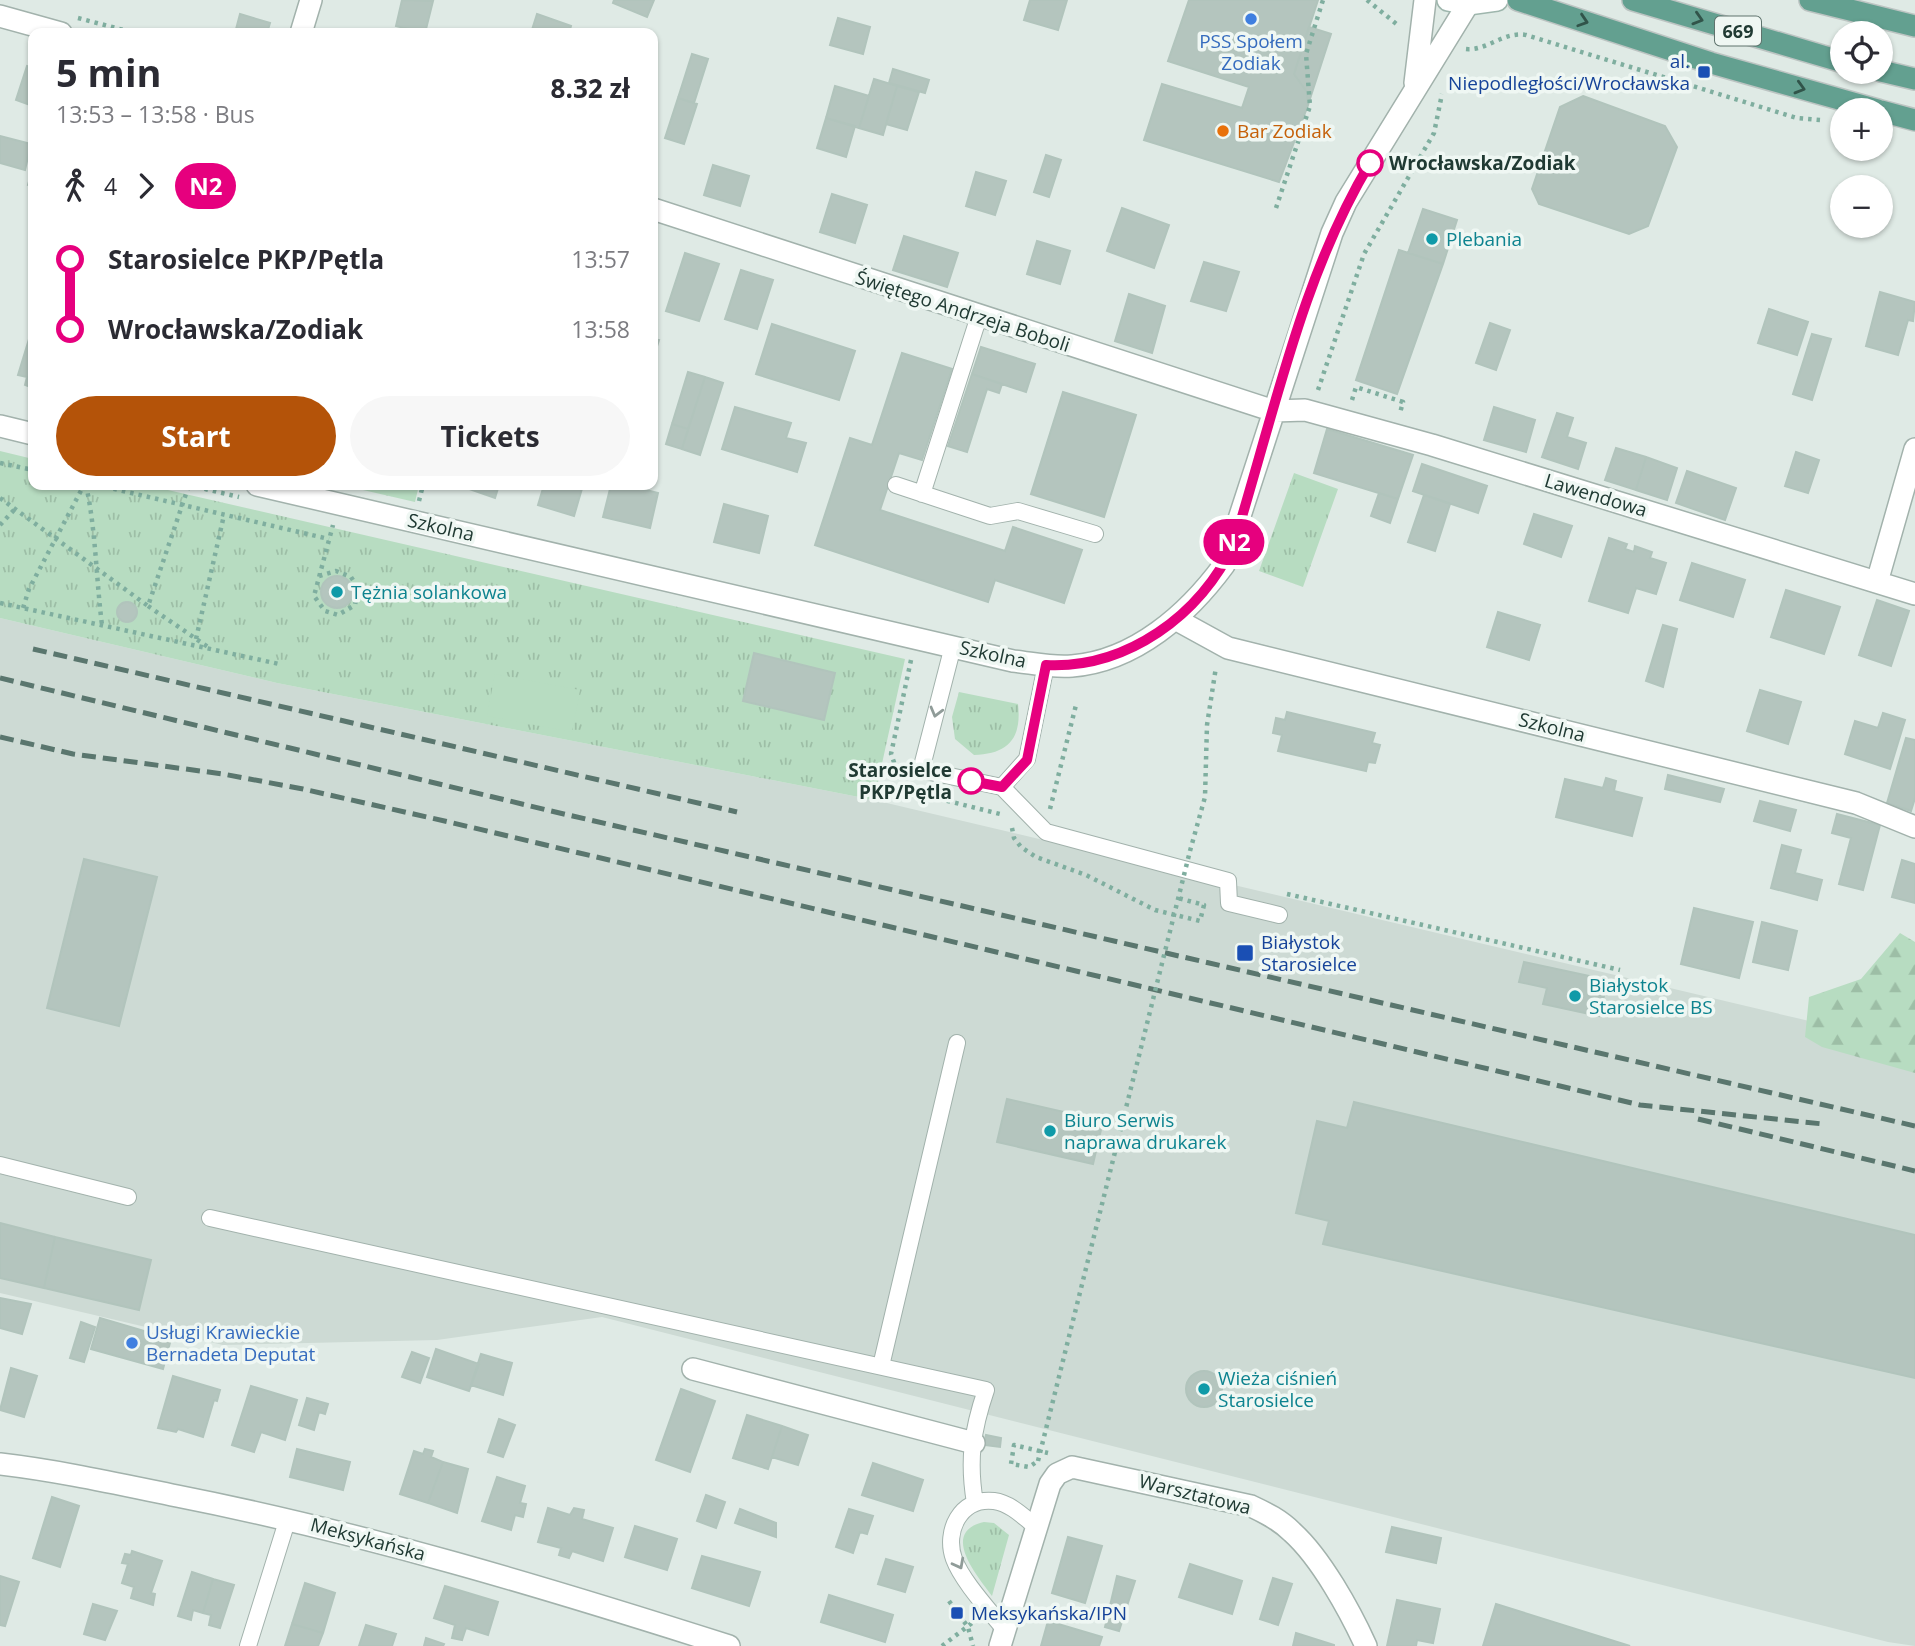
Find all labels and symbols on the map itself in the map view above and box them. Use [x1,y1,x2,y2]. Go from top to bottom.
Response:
marker: PSS Społem Zodiak [1243,11,1259,27]
one-way arrow [1692,11,1704,26]
one-way arrow [1576,13,1588,27]
road number: 669 [1715,16,1761,46]
place label: PSS Społem Zodiak [1199,28,1303,76]
place label: al. Niepodległości/Wrocławska [1448,48,1690,96]
marker: al. Niepodległości/Wrocławska [1696,64,1712,80]
one-way arrow [1794,80,1806,95]
place label: Bar Zodiak [1237,118,1332,144]
marker: Bar Zodiak [1215,123,1231,139]
marker: Wrocławska/Zodiak [1357,150,1383,176]
place label: Wrocławska/Zodiak [1389,150,1576,176]
place label: Plebania [1446,226,1522,252]
marker: Plebania [1424,231,1440,247]
street label: Świętego Andrzeja Boboli [852,264,1074,358]
street label: Lawendowa [1542,467,1650,523]
street label: Szkolna [405,507,477,547]
line badge: N2 [1202,519,1266,565]
place label: Tężnia solankowa [351,579,507,605]
marker: Tężnia solankowa [329,584,345,600]
street label: Szkolna [957,634,1029,674]
one-way arrow [930,706,944,718]
street label: Szkolna [1516,706,1588,748]
place label: Starosielce PKP/Pętla [848,757,952,805]
marker: Starosielce PKP/Pętla [958,768,984,794]
place label: Białystok Starosielce [1261,929,1357,977]
marker: Białystok Starosielce [1235,943,1255,963]
place label: Białystok Starosielce BS [1589,972,1713,1020]
marker: Białystok Starosielce BS [1567,988,1583,1004]
place label: Biuro Serwis naprawa drukarek [1064,1107,1226,1155]
marker: Biuro Serwis naprawa drukarek [1042,1123,1058,1139]
place label: Usługi Krawieckie Bernadeta Deputat [146,1319,316,1367]
marker: Usługi Krawieckie Bernadeta Deputat [124,1335,140,1351]
place label: Wieża ciśnień Starosielce [1218,1365,1337,1413]
marker: Wieża ciśnień Starosielce [1196,1381,1212,1397]
street label: Warsztatowa [1136,1468,1254,1520]
street label: Meksykańska [308,1511,428,1567]
one-way arrow [950,1557,964,1569]
place label: Meksykańska/IPN [971,1600,1127,1626]
marker: Meksykańska/IPN [949,1605,965,1621]

